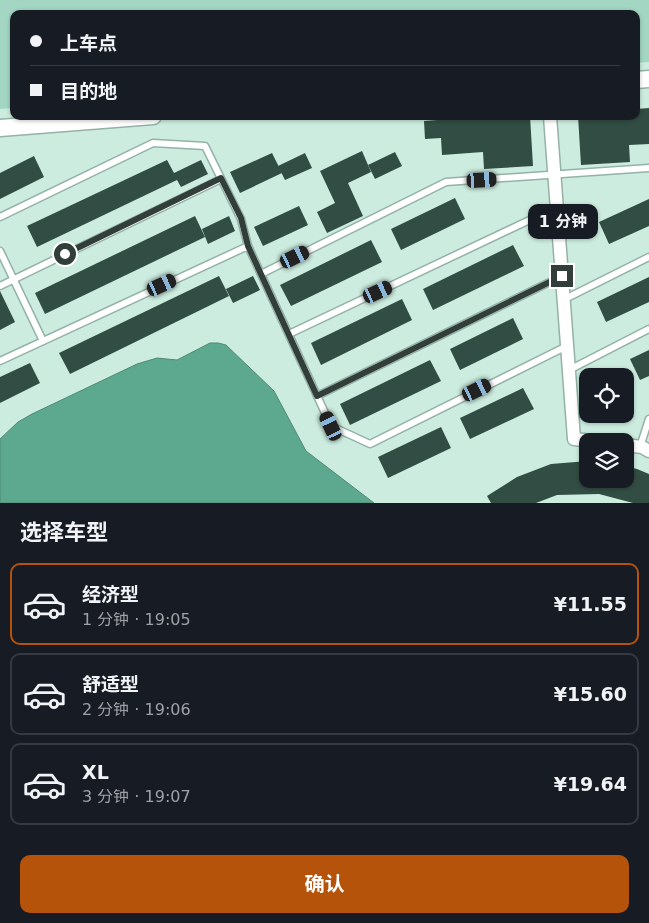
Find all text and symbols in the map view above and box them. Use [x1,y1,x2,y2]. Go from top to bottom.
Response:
text: 上车点 [60,32,117,54]
text: 目的地 [60,80,117,102]
car [466,172,497,188]
callout: 1 分钟 [527,204,597,238]
text: 1 分钟 [539,212,587,231]
route start [54,243,76,265]
car [278,244,311,270]
route end [551,265,573,287]
car [145,272,178,298]
car [361,279,394,305]
map controls [579,368,634,488]
button: locate [579,368,634,423]
car [460,377,493,403]
car [317,409,344,443]
button: layers [579,433,634,488]
text: 选择车型 [20,520,108,545]
icon: car [22,582,67,627]
text: 经济型 [82,583,139,605]
text: ¥11.55 [554,593,627,615]
text: 1 分钟 · 19:05 [82,610,191,629]
icon: car [22,672,67,717]
text: 舒适型 [82,673,139,695]
text: ¥15.60 [554,683,627,705]
text: 2 分钟 · 19:06 [82,700,191,719]
text: XL [82,761,109,783]
icon: car [22,762,67,807]
text: ¥19.64 [554,773,627,795]
text: 3 分钟 · 19:07 [82,787,191,806]
button: 确认 [20,855,629,913]

